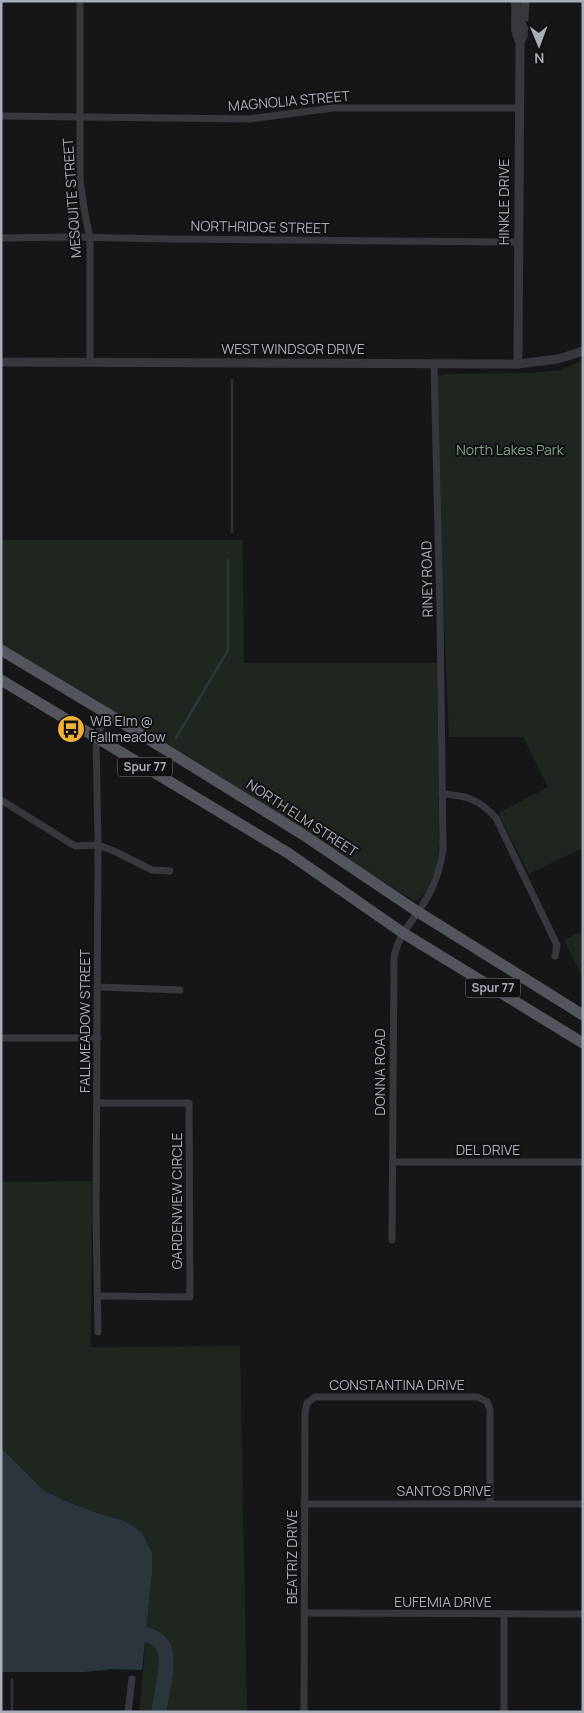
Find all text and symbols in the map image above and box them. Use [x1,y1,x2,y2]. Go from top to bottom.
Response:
north arrow [514,20,564,70]
text: N [534,49,544,68]
street label: MAGNOLIA STREET [227,86,351,115]
street label: MESQUITE STREET [58,137,85,259]
street label: HINKLE DRIVE [494,159,513,245]
street label: NORTHRIDGE STREET [190,216,330,237]
street label: WEST WINDSOR DRIVE [221,339,365,358]
park label: North Lakes Park [456,440,565,459]
street label: RINEY ROAD [416,541,437,617]
place label: WB Elm @ Fallmeadow [90,711,166,746]
bus stop icon: WB Elm @ Fallmeadow [56,714,86,744]
road number: Spur 77 [118,758,172,776]
street label: NORTH ELM STREET [243,774,362,861]
street label: FALLMEADOW STREET [75,948,94,1093]
road number: Spur 77 [466,978,520,998]
street label: DONNA ROAD [370,1028,389,1116]
street label: GARDENVIEW CIRCLE [167,1133,186,1269]
street label: DEL DRIVE [456,1140,520,1159]
street label: CONSTANTINA DRIVE [329,1375,465,1394]
street label: SANTOS DRIVE [397,1481,491,1500]
street label: BEATRIZ DRIVE [282,1510,301,1604]
street label: EUFEMIA DRIVE [394,1592,492,1611]

